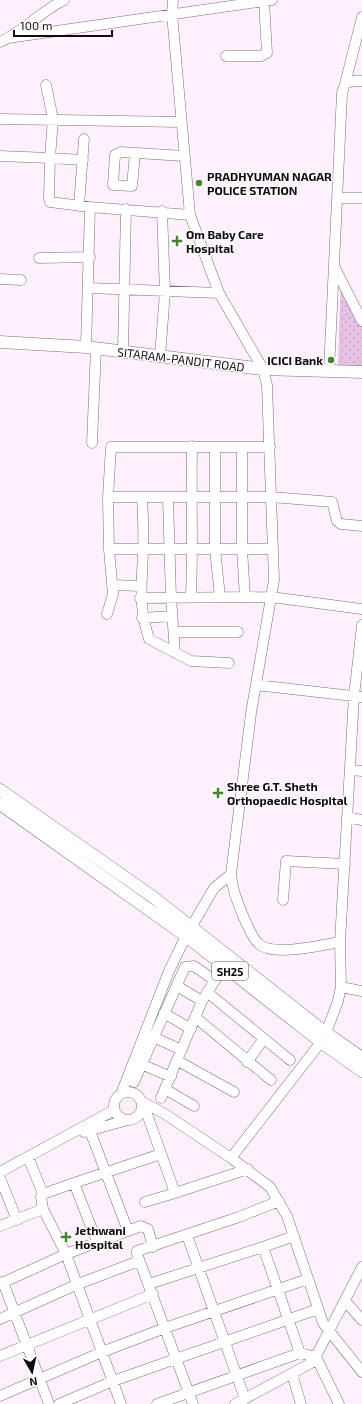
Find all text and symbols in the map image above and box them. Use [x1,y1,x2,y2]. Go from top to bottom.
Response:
scale bar [14,12,112,38]
text: 100 m [20,18,52,32]
place label: PRADHYUMAN NAGAR POLICE STATION [207,169,332,197]
marker: PRADHYUMAN NAGAR POLICE STATION [194,178,204,188]
place label: Om Baby Care Hospital [186,227,264,255]
marker: Om Baby Care Hospital [171,235,183,247]
street label: SITARAM-PANDIT ROAD [117,344,246,374]
place label: ICICI Bank [267,353,323,367]
marker: ICICI Bank [326,355,336,365]
place label: Shree G.T. Sheth Orthopaedic Hospital [227,779,348,807]
marker: Shree G.T. Sheth Orthopaedic Hospital [212,787,224,799]
road number: SH25 [212,962,248,980]
place label: Jethwani Hospital [75,1223,126,1251]
marker: Jethwani Hospital [60,1231,72,1243]
north arrow [12,1352,52,1392]
text: N [29,1375,39,1389]

